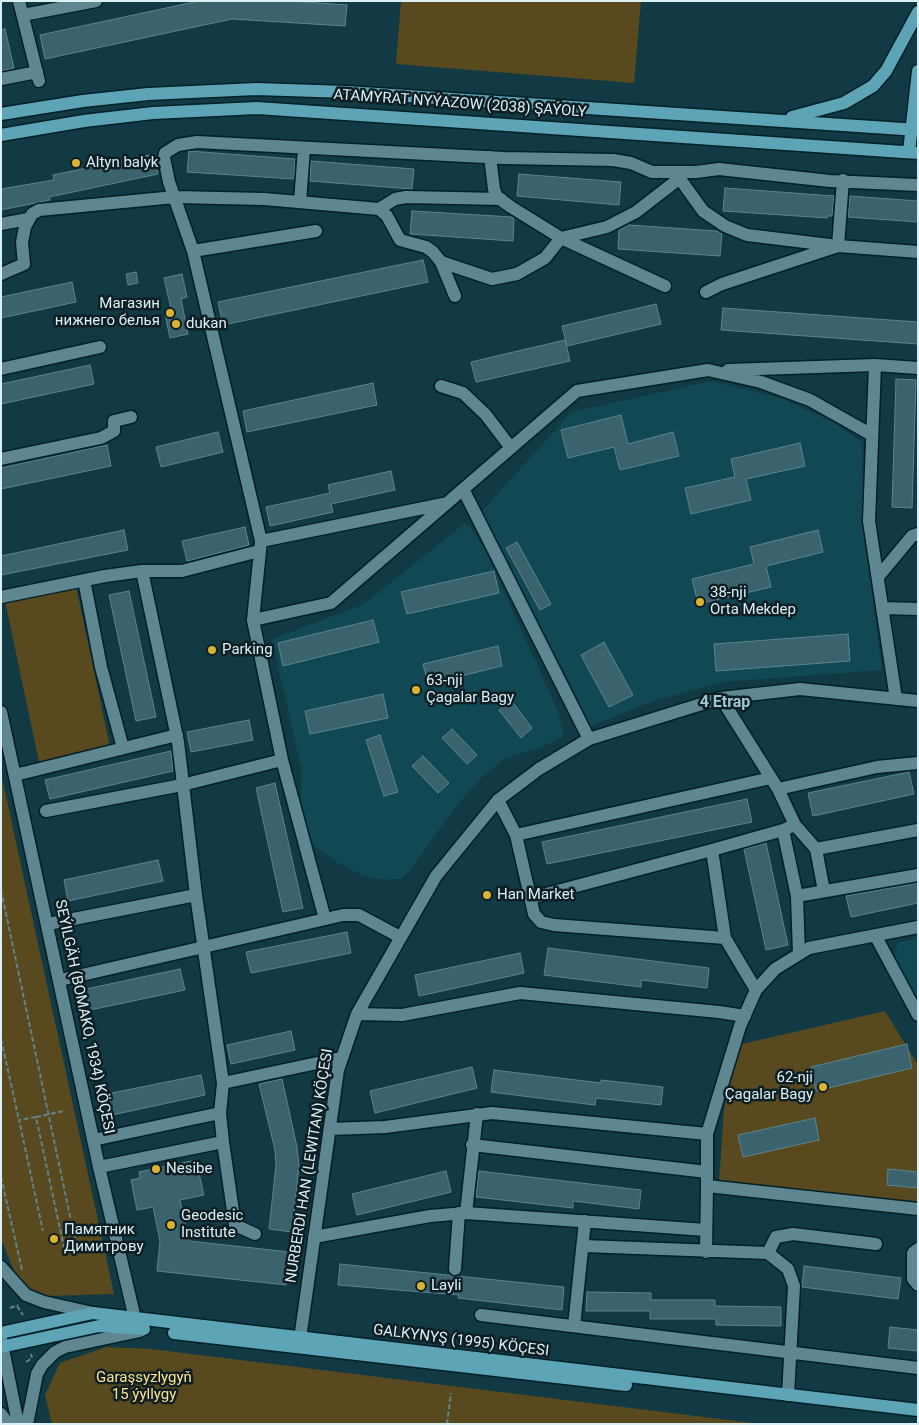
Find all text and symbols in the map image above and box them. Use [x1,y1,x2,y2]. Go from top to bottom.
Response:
street label: ATAMYRAT NYÝAZOW (2038) ŞAÝOLY [333,86,587,122]
place label: Altyn balyk [86,154,158,172]
marker: Altyn balyk [70,157,82,169]
place label: Магазин нижнего белья [55,295,160,330]
marker: Магазин нижнего белья [164,307,176,319]
place label: dukan [186,315,227,333]
marker: dukan [170,318,182,330]
place label: 38-nji Orta Mekdep [710,584,796,619]
marker: 38-nji Orta Mekdep [694,596,706,608]
place label: Parking [222,641,273,659]
marker: Parking [206,644,218,656]
place label: 63-nji Çagalar Bagy [426,672,514,707]
marker: 63-nji Çagalar Bagy [410,684,422,696]
district label: 4 Etrap [700,693,750,713]
place label: Han Market [497,886,575,904]
marker: Han Market [481,889,493,901]
street label: SEÝILGÄH (BOMAKO, 1934) KÖÇESI [50,898,118,1136]
street label: NURBERDI HAN (LEWITAN) KÖÇESI [283,1048,337,1284]
place label: 62-nji Çagalar Bagy [725,1069,813,1104]
marker: 62-nji Çagalar Bagy [817,1081,829,1093]
place label: Nesibe [166,1160,212,1178]
marker: Nesibe [150,1163,162,1175]
place label: Geodesic Institute [181,1207,243,1242]
marker: Geodesic Institute [165,1219,177,1231]
place label: Памятник Димитрову [64,1221,144,1256]
marker: Памятник Димитрову [48,1233,60,1245]
place label: Layli [431,1277,462,1295]
marker: Layli [415,1280,427,1292]
street label: GALKYNYŞ (1995) KÖÇESI [372,1321,550,1361]
park label: Garaşsyzlygyň 15 ýyllygy [96,1369,192,1404]

